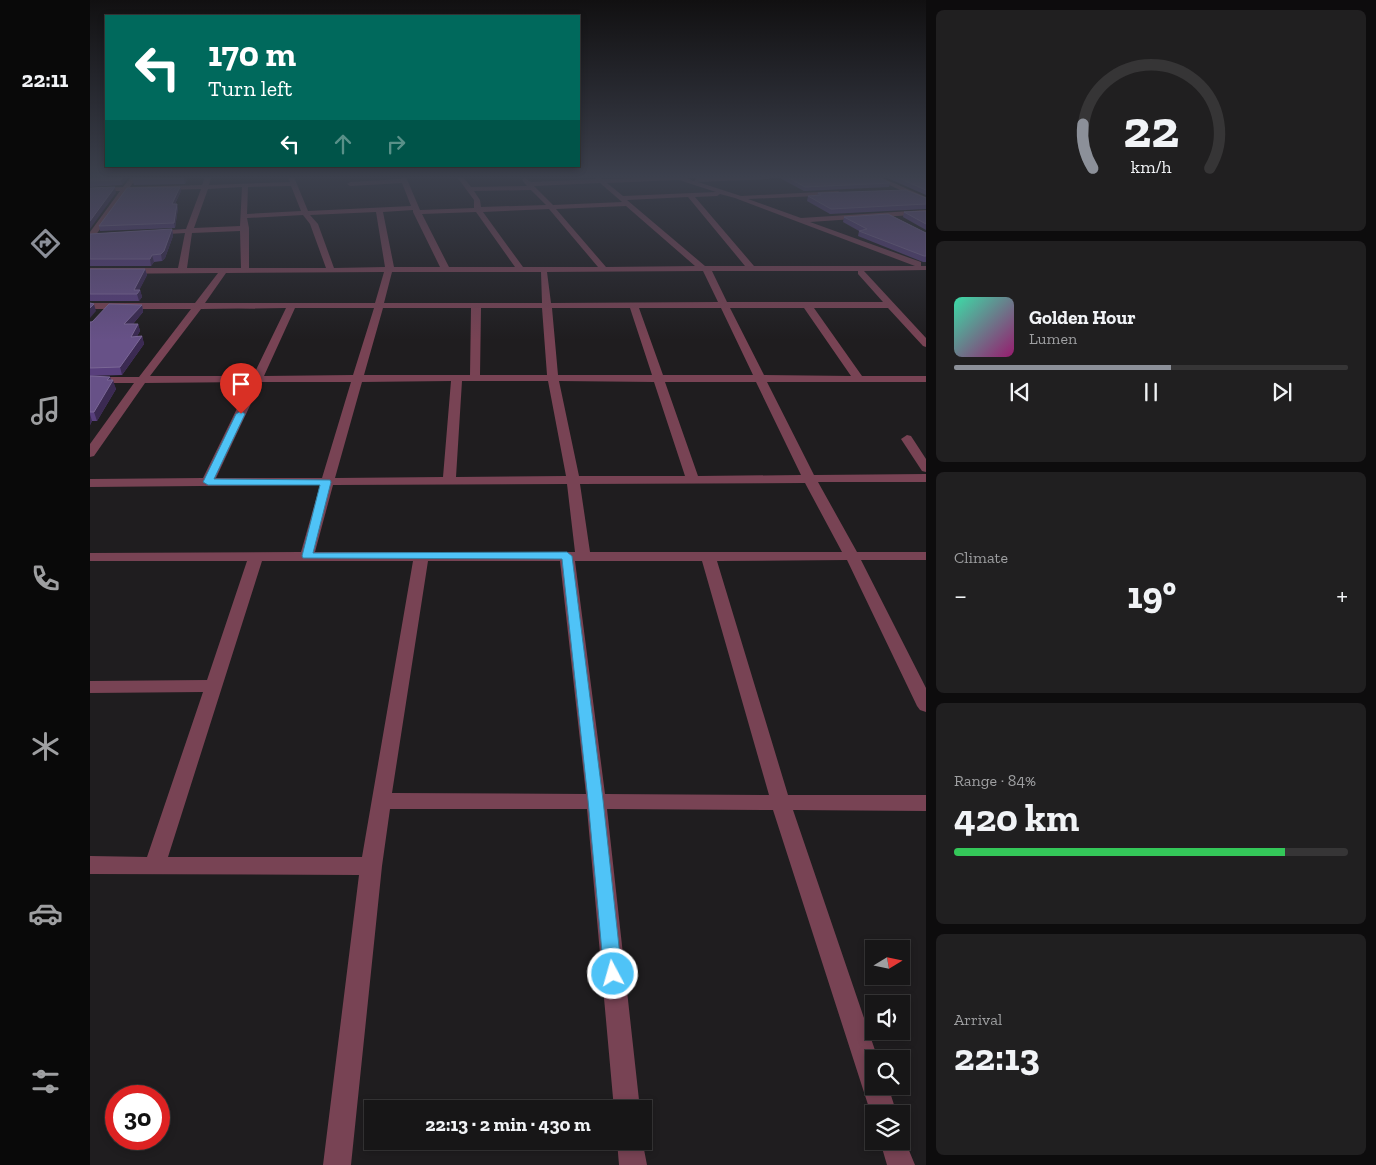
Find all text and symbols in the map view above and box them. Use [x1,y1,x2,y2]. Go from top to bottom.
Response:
text: 170 m [208,33,296,75]
icon: left [125,35,190,100]
text: 22:11 [22,66,68,93]
text: Turn left [208,75,292,102]
text: 22 [1123,98,1179,160]
icon: left [276,130,304,158]
icon: ahead [329,130,357,158]
icon: right [382,130,410,158]
text: km/h [1131,156,1171,178]
icon: directions [28,226,63,261]
text: Golden Hour [1029,306,1136,329]
text: Lumen [1029,329,1077,348]
pin [220,363,262,414]
icon: arrive [227,370,255,398]
icon: previous [1006,378,1034,406]
icon: pause [1137,378,1165,406]
icon: next [1268,378,1296,406]
icon: music [28,393,63,428]
text: Climate [954,548,1008,567]
icon: phone [28,561,63,596]
text: 19° [1127,572,1176,618]
text: − [954,579,967,612]
text: + [1336,579,1348,612]
icon: climate [28,729,63,764]
text: Range · 84% [954,771,1036,790]
text: 420 km [954,795,1079,841]
icon: car [28,896,63,931]
north arrow [865,940,910,985]
map controls [865,940,910,1150]
position arrow [586,947,638,999]
button: sound [865,995,910,1040]
text: Arrival [954,1010,1002,1029]
text: 22:13 [954,1034,1040,1080]
button: search [865,1050,910,1095]
icon: filters [28,1064,63,1099]
speed limit sign: 30 [105,1085,170,1150]
button: layers [865,1105,910,1150]
text: 22:13 · 2 min · 430 m [425,1113,591,1136]

